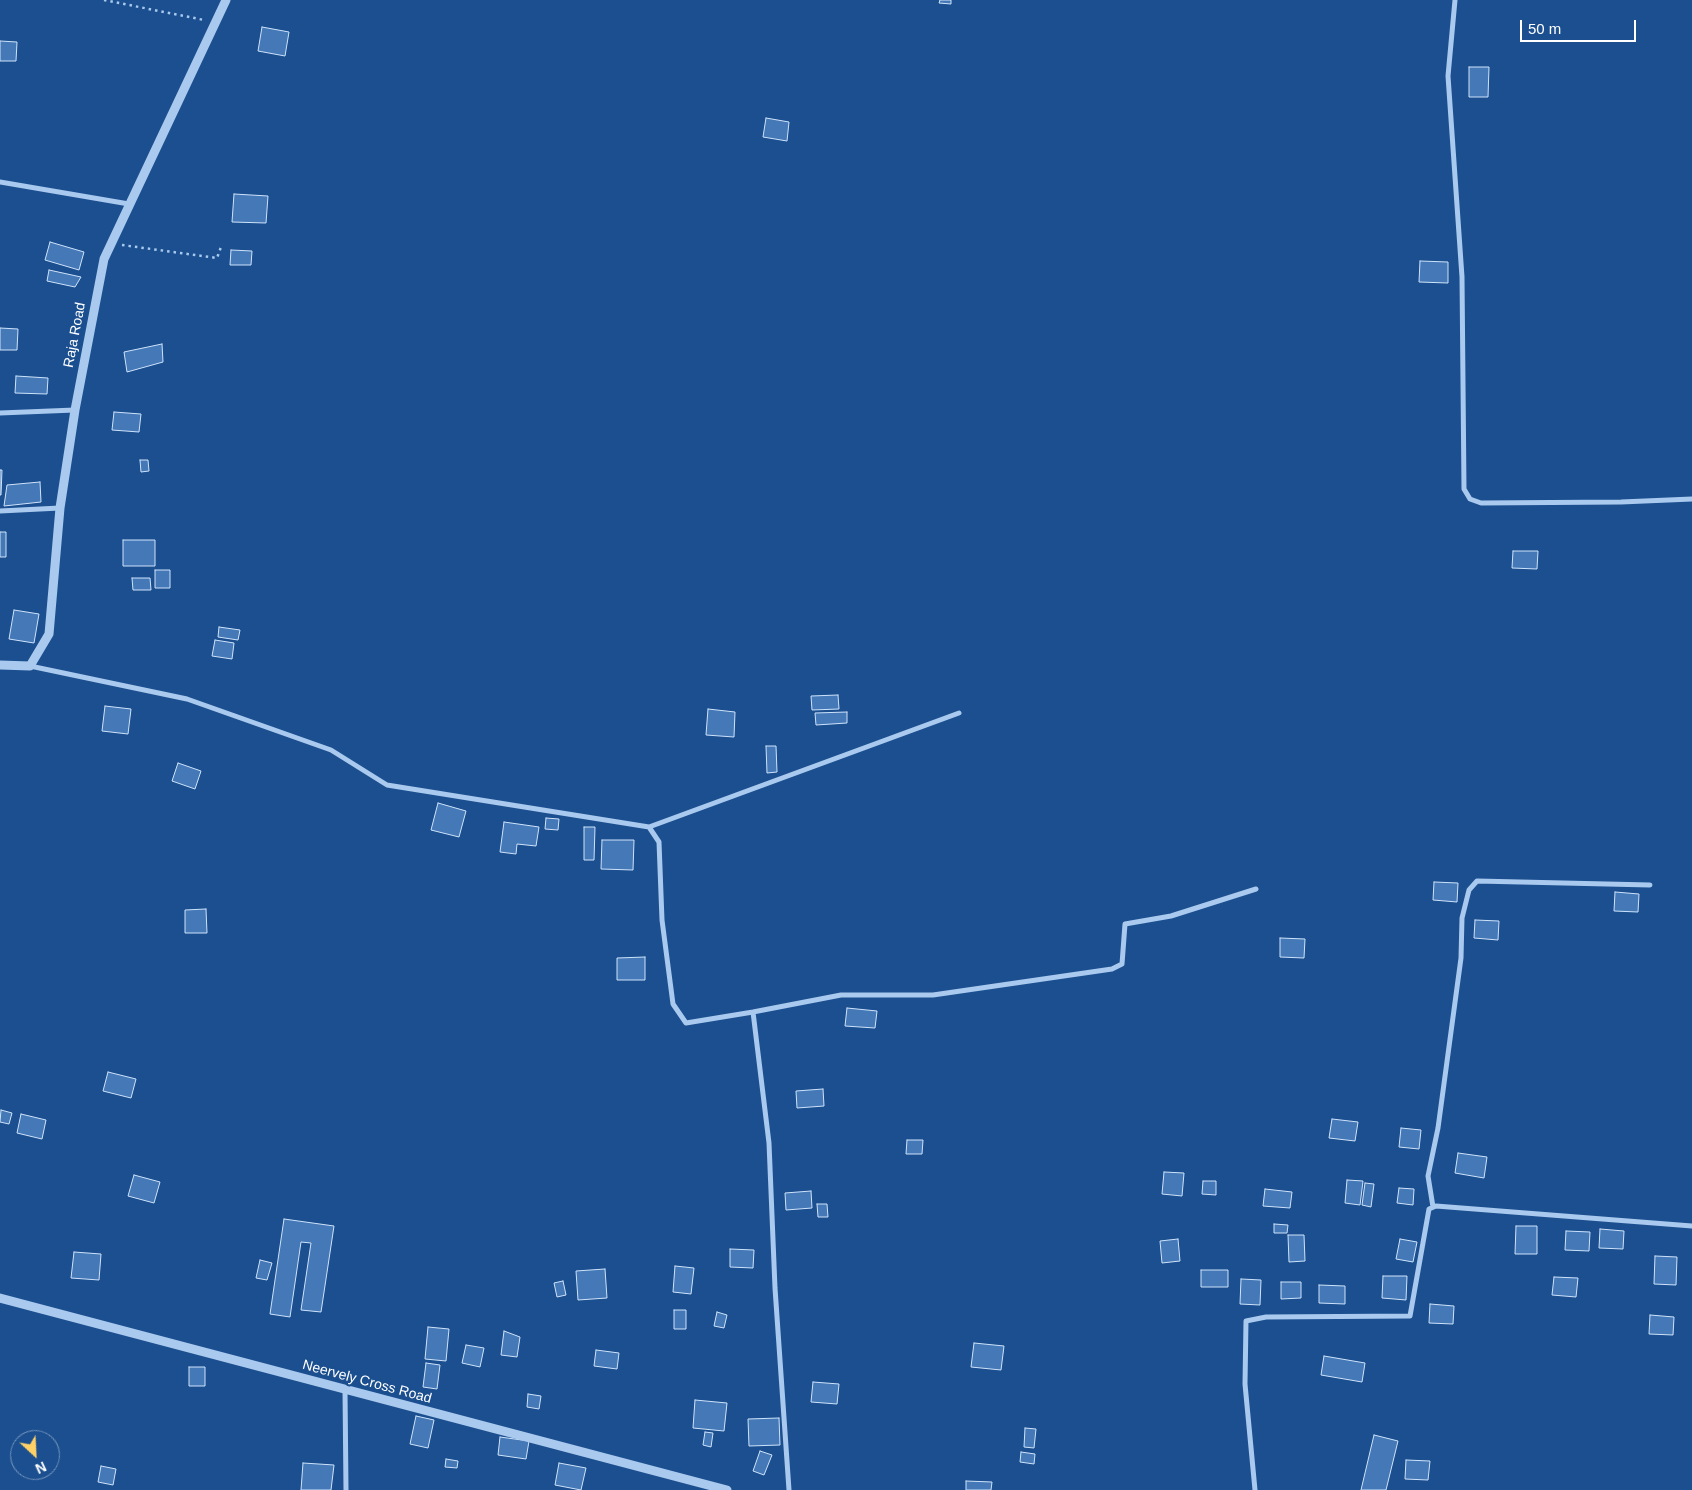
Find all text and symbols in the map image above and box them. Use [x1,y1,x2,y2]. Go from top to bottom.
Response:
scale bar [1522,10,1638,42]
text: 50 m [1528,20,1561,37]
street label: Raja Road [60,301,90,369]
street label: Neervely Cross Road [301,1357,433,1407]
north arrow [10,1430,60,1480]
text: N [33,1458,49,1477]

